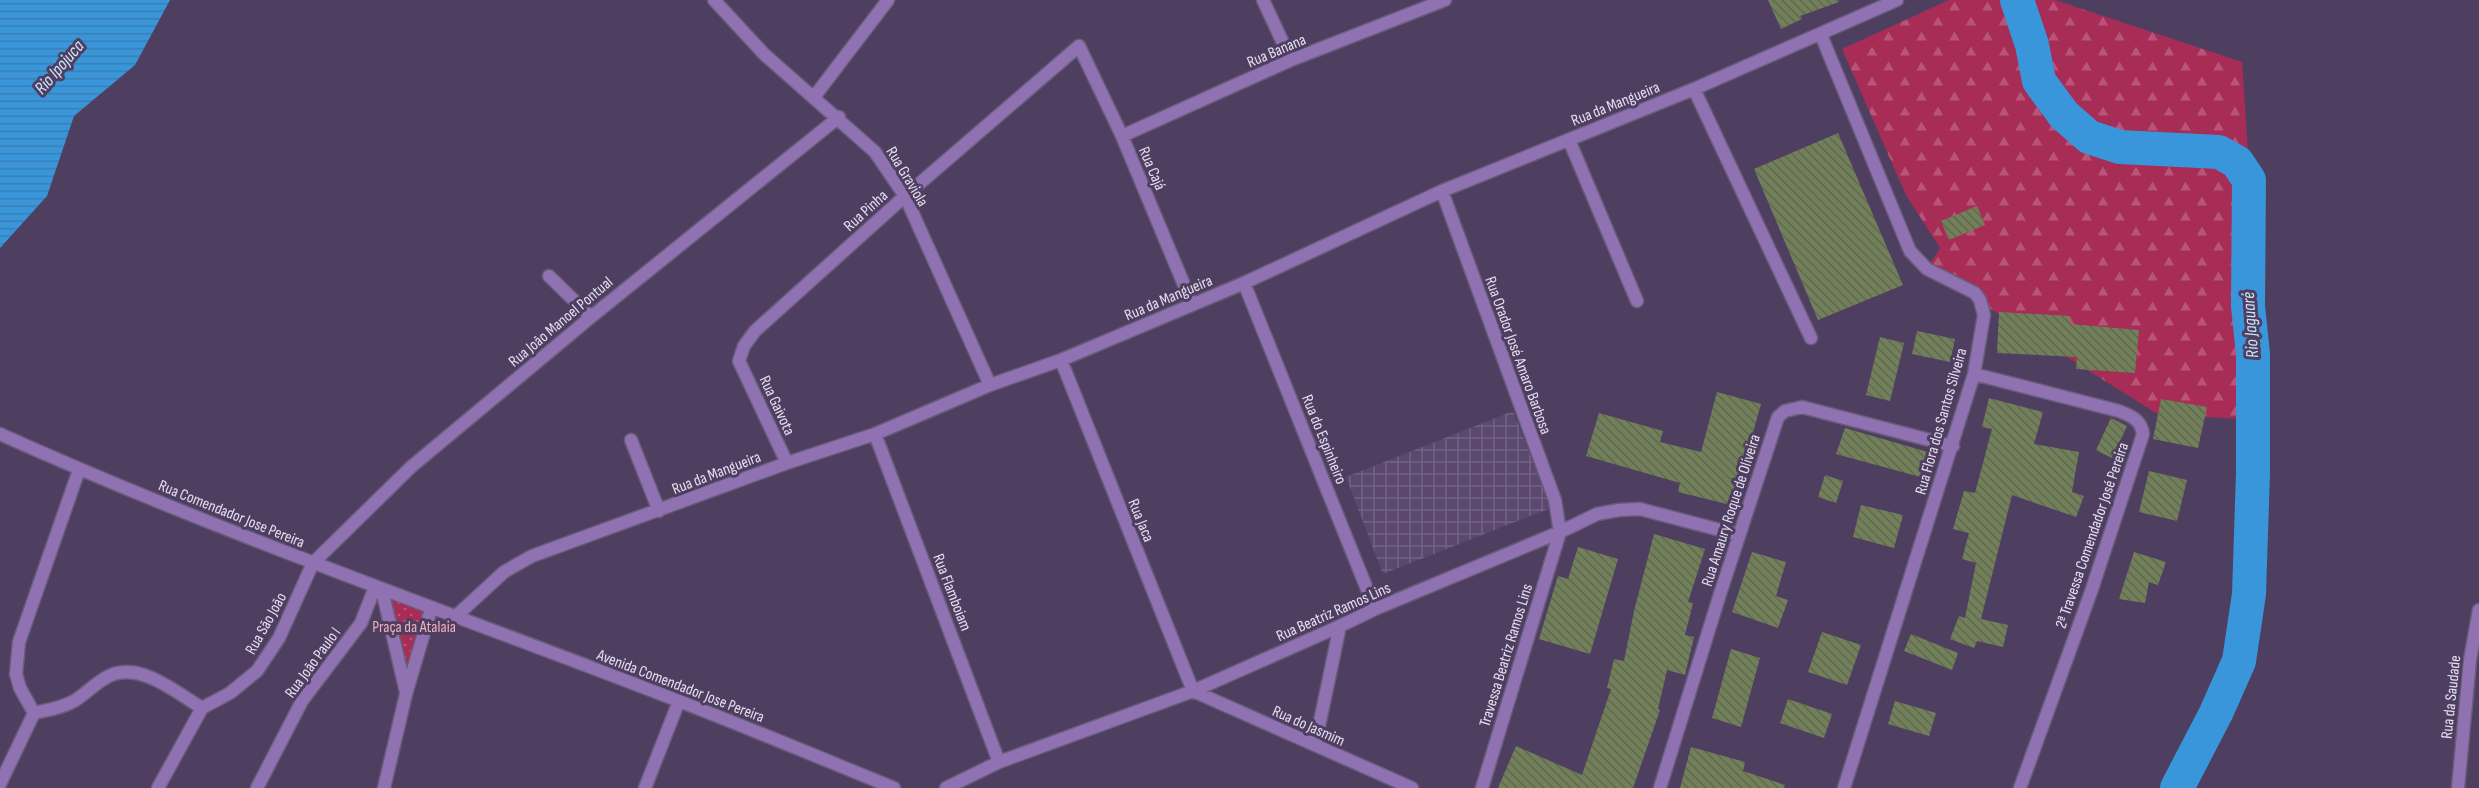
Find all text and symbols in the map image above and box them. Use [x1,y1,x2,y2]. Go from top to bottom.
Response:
street label: Rua Banana [1244,30,1309,72]
water label: Rio Ipojuca [30,36,89,99]
street label: Rua da Mangueira [1569,78,1663,131]
street label: Rua Graviola [882,144,932,210]
street label: Rua Cajá [1134,144,1169,193]
street label: Rua Pinha [840,187,892,236]
street label: Rua da Mangueira [1122,271,1215,325]
street label: Rua João Manoel Pontual [505,273,617,371]
street label: Rua Orador José Amaro Barbosa [1480,274,1555,437]
water label: Rio Jaguaré [2238,291,2263,359]
street label: Rua Flora dos Santos Silveira [1911,346,1971,497]
street label: Rua Gaivota [755,373,799,438]
street label: Rua do Espinheiro [1297,392,1350,487]
street label: Rua Amaury Roque de Oliveira [1698,432,1765,589]
street label: 2ª Travessa Comendador José Pereira [2052,440,2133,631]
street label: Rua da Mangueira [669,448,764,499]
street label: Rua Comendador Jose Pereira [156,476,307,552]
street label: Rua Jaca [1123,496,1158,545]
street label: Rua Flamboiam [928,551,975,634]
street label: Rua Beatriz Ramos Lins [1273,579,1394,646]
street label: Travessa Beatriz Ramos Lins [1476,581,1537,729]
street label: Rua São João [242,590,291,658]
park label: Praça da Atalaia [372,618,456,637]
street label: Rua João Paulo I [281,624,345,702]
street label: Avenida Comendador Jose Pereira [593,645,767,727]
street label: Rua da Saudade [2438,654,2465,740]
street label: Rua do Jasmim [1269,702,1348,751]

